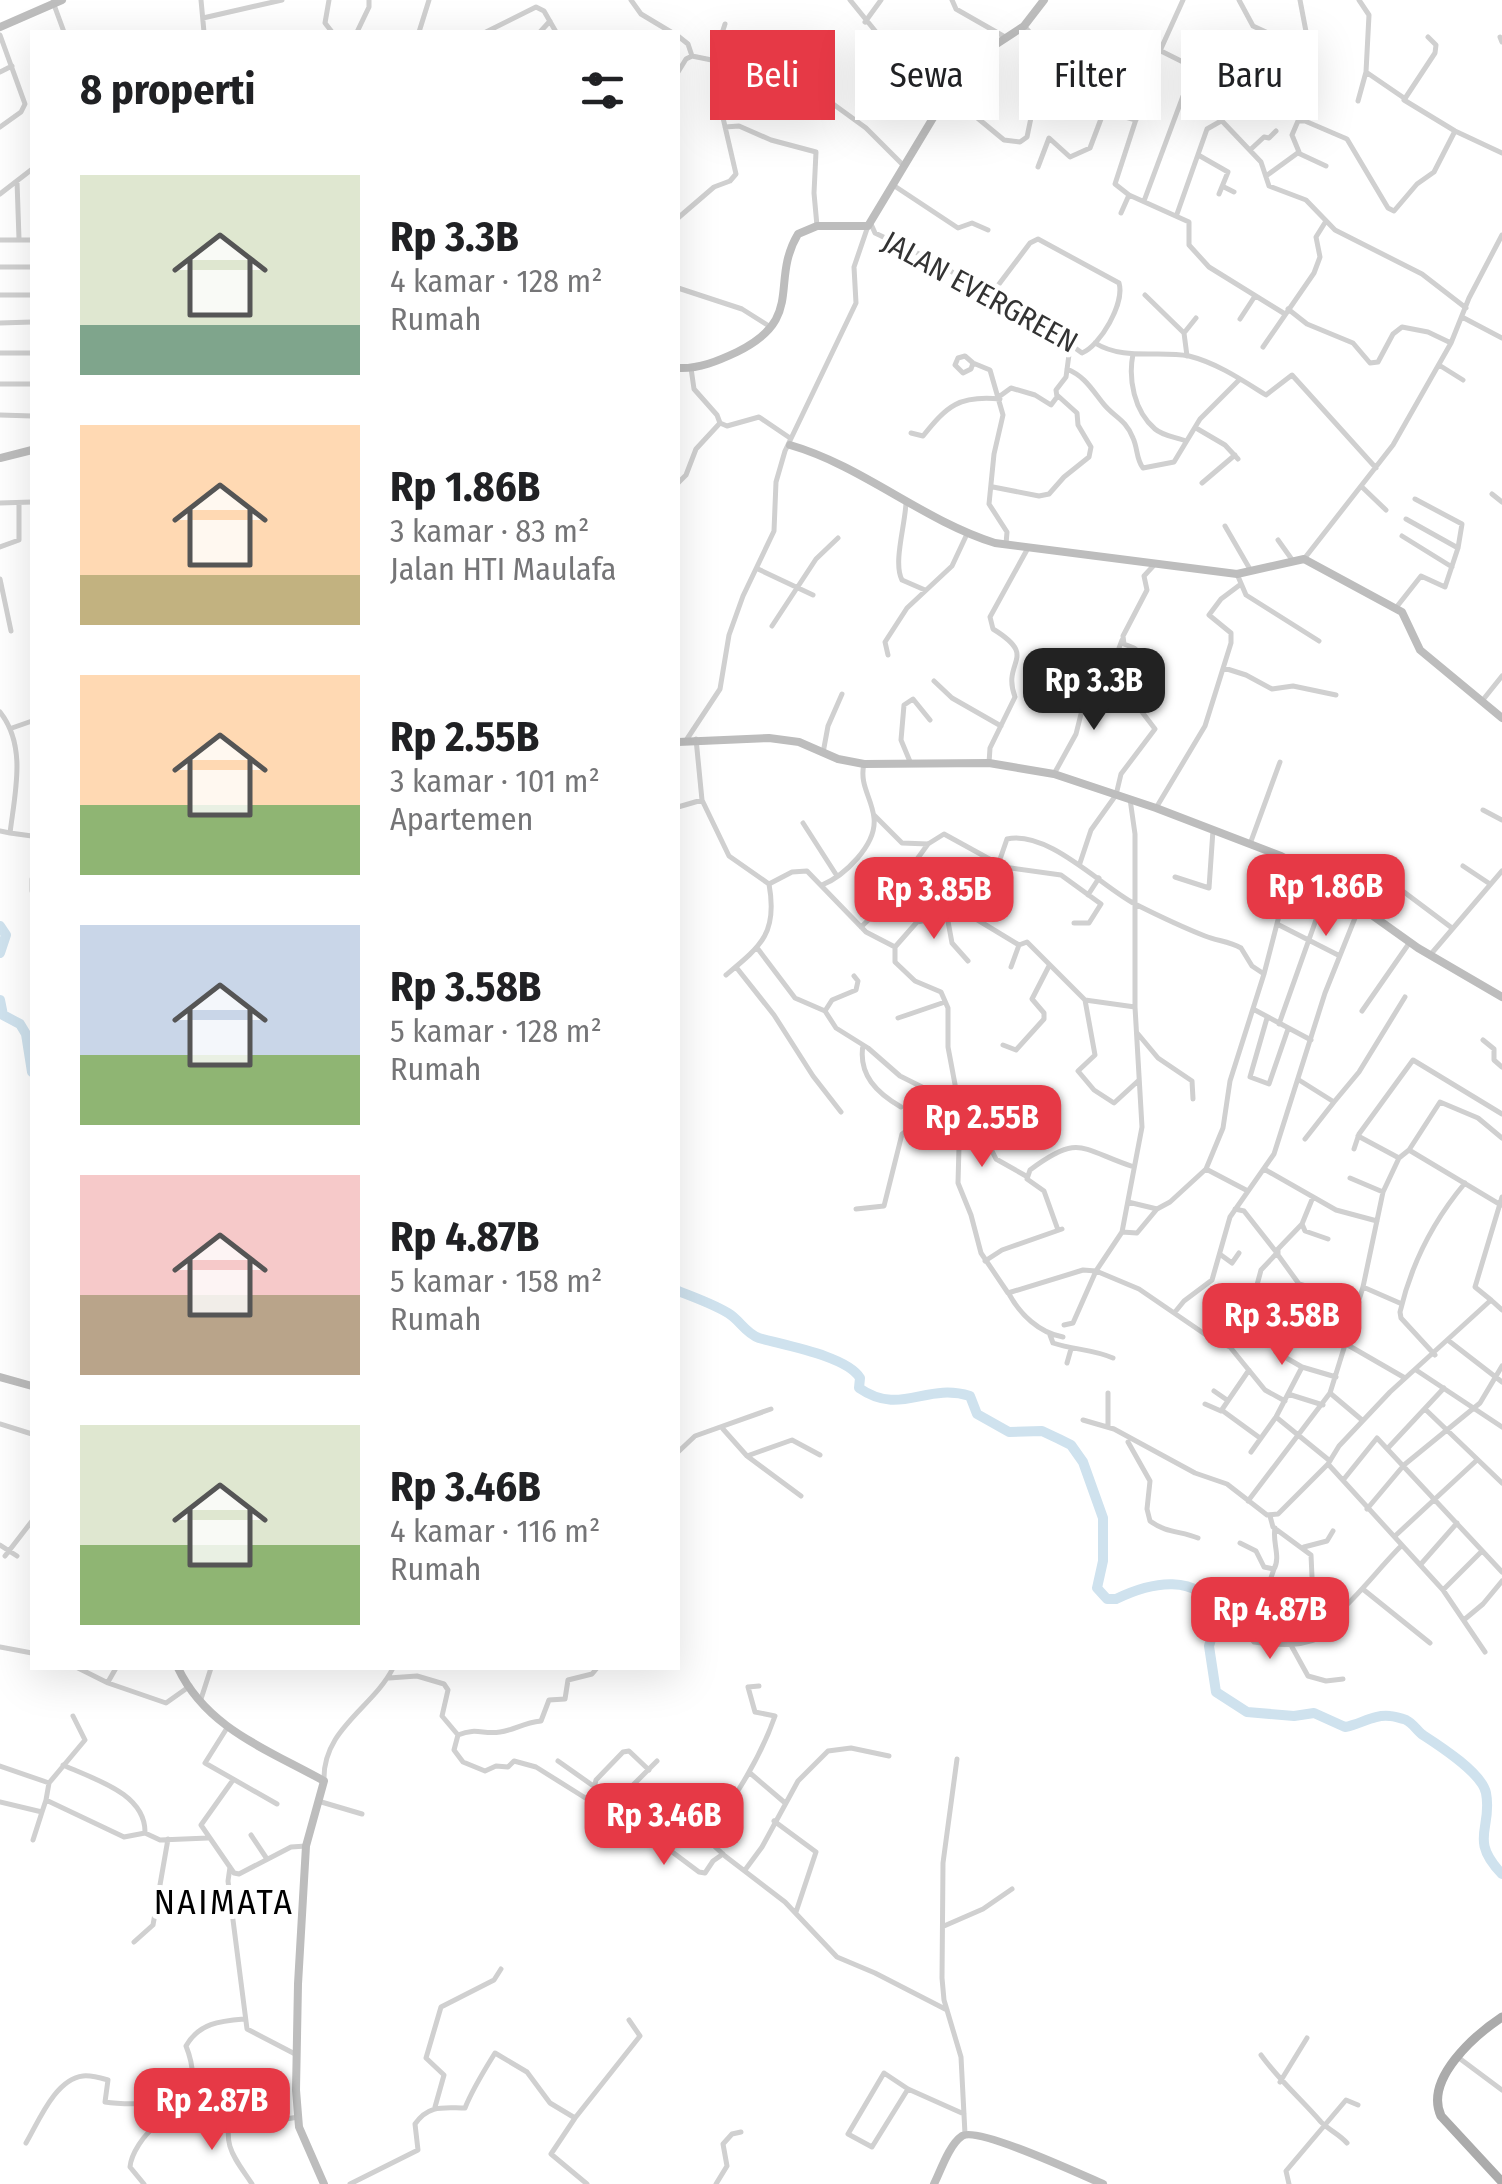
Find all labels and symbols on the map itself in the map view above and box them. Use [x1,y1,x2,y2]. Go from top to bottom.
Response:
street label: JALAN EVERGREEN [876,223,1084,361]
pin: Rp 3.3B [1002,648,1186,733]
pin: Rp 1.86B [1223,854,1429,939]
pin: Rp 3.85B [831,857,1037,942]
pin: Rp 2.55B [879,1085,1085,1170]
pin: Rp 3.58B [1179,1283,1385,1368]
pin: Rp 4.87B [1167,1577,1373,1662]
pin: Rp 3.46B [561,1783,767,1868]
district label: NAIMATA [154,1881,294,1923]
pin: Rp 2.87B [109,2068,315,2153]

